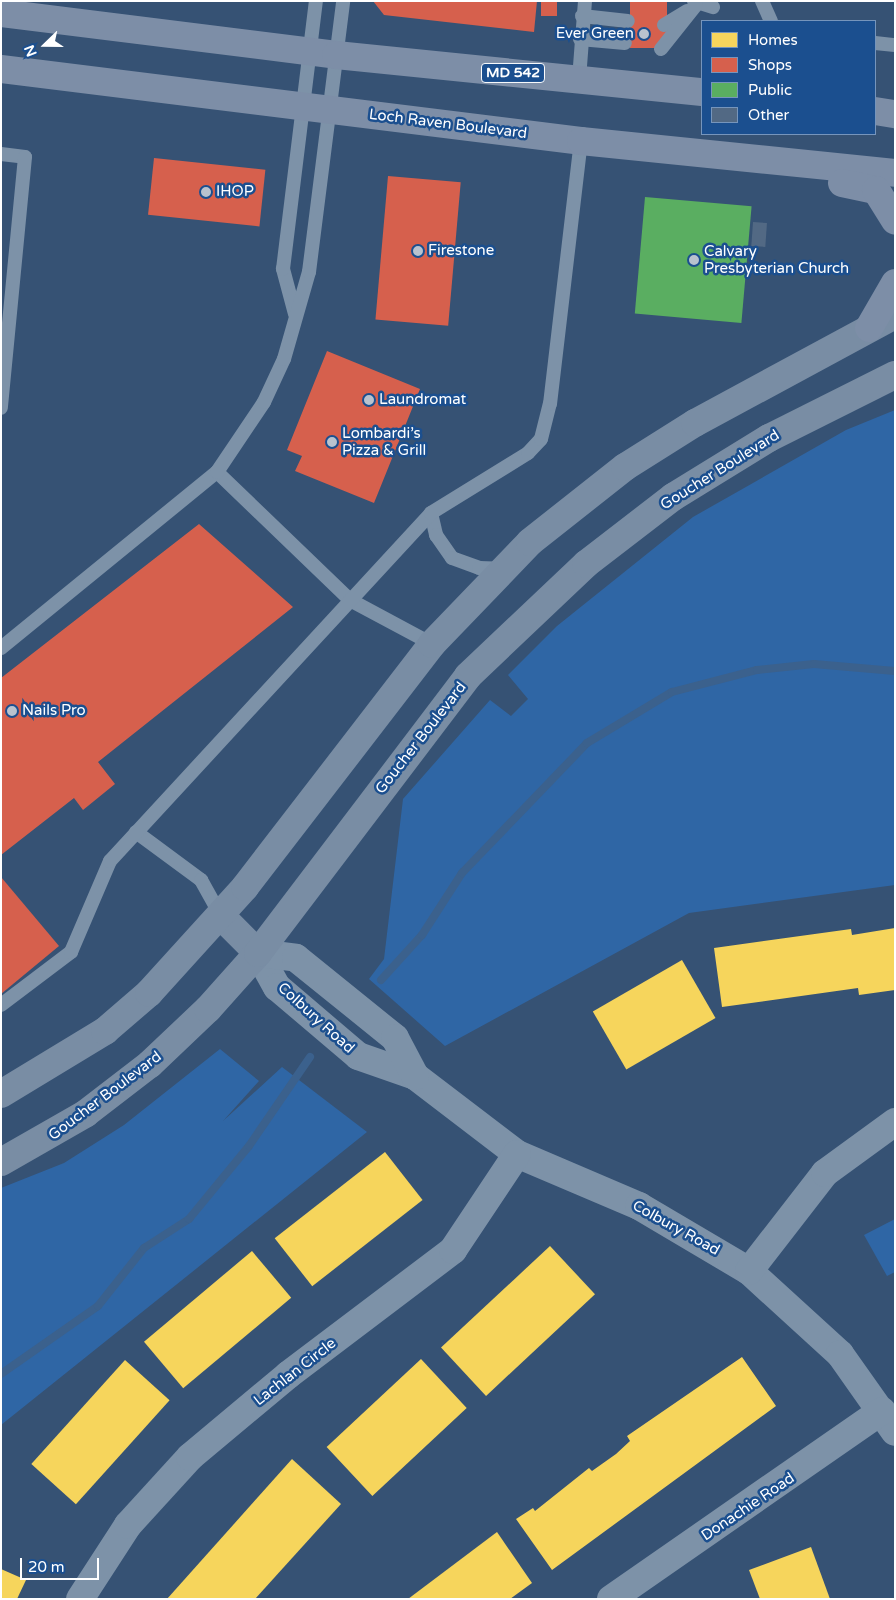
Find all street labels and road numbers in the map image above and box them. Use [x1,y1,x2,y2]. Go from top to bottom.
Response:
road number: MD 542 [480,62,546,84]
street label: Loch Raven Boulevard [368,105,528,143]
street label: Goucher Boulevard [657,426,783,514]
street label: Goucher Boulevard [372,679,470,797]
street label: Colbury Road [274,979,358,1057]
street label: Goucher Boulevard [45,1048,165,1144]
street label: Colbury Road [629,1197,723,1259]
street label: Lachlan Circle [250,1334,340,1410]
street label: Donachie Road [698,1469,798,1545]

